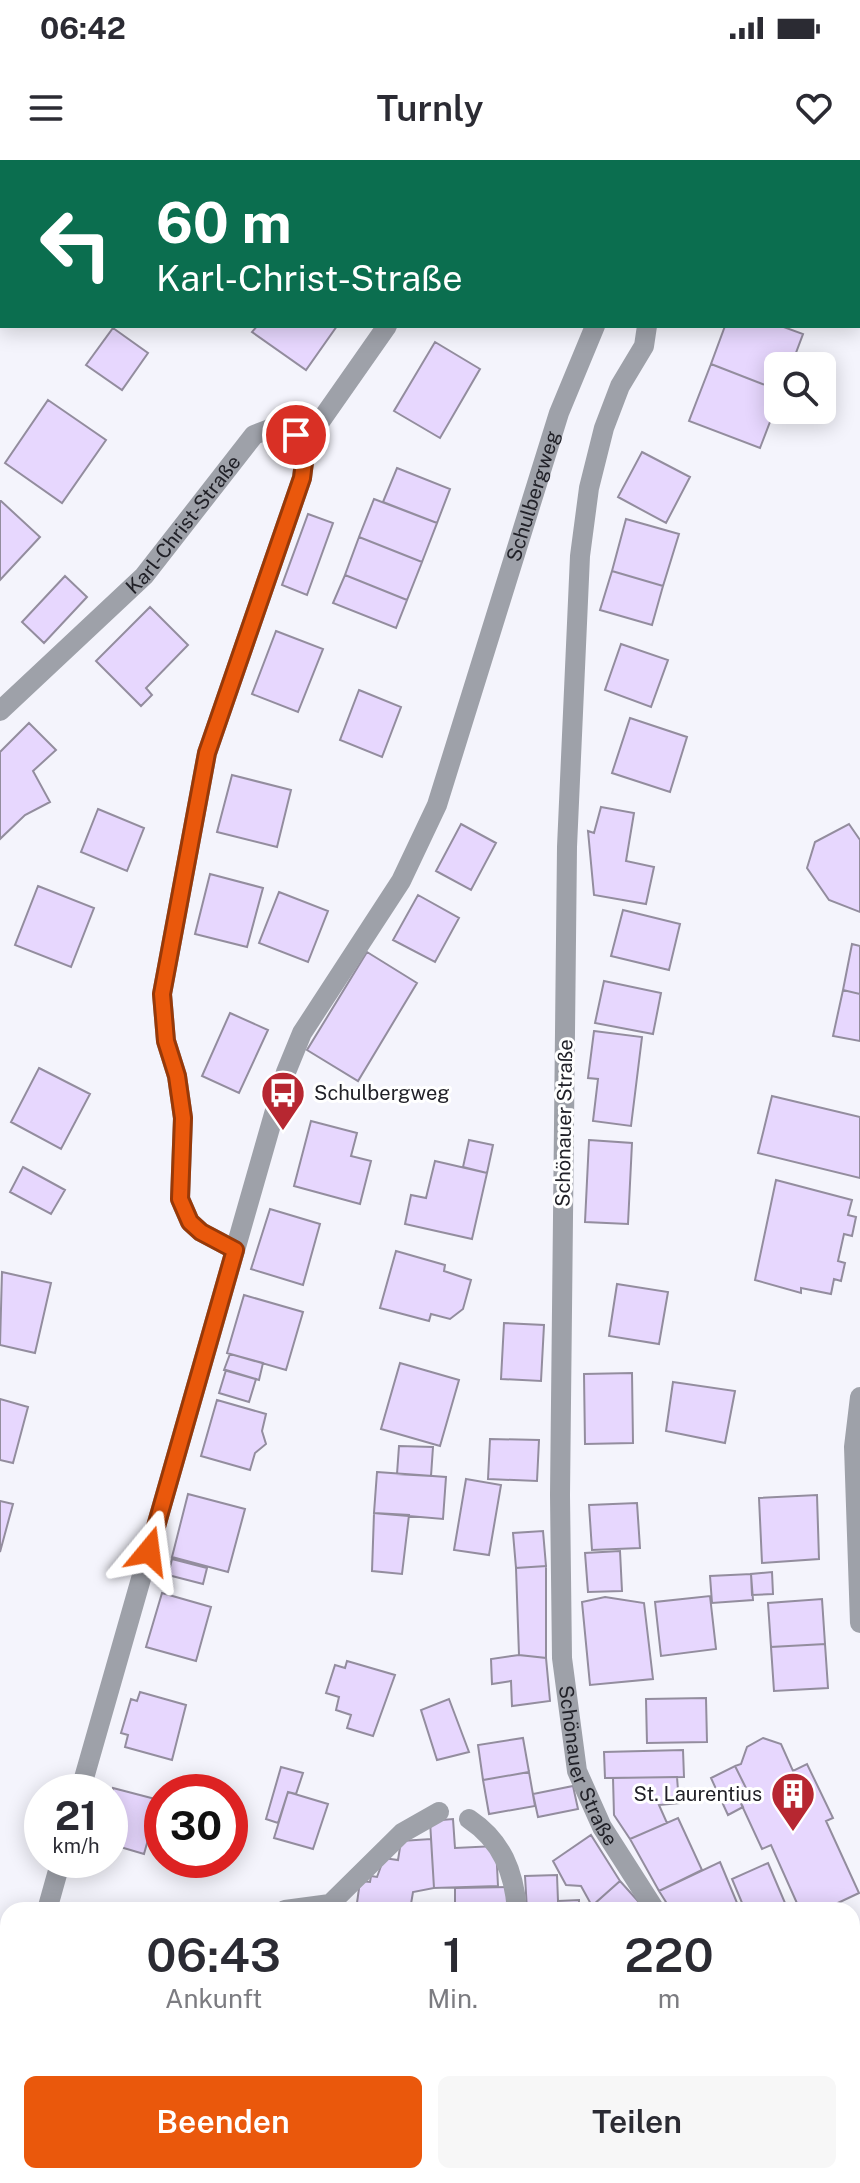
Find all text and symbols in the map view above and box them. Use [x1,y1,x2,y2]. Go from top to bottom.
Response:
text: 06:42 [40,10,126,46]
icon: menu [24,86,68,130]
icon: heart [792,86,836,130]
text: Turnly [376,87,484,129]
text: 60 m [156,190,292,256]
icon: left [24,192,128,296]
text: Karl-Christ-Straße [156,257,463,299]
map controls [764,352,836,424]
button: search [764,352,836,424]
pin [262,401,330,469]
icon: arrive [274,413,318,457]
street label: Schulbergweg [501,428,565,565]
street label: Karl-Christ-Straße [121,450,246,599]
street label: Schönauer Straße [551,1039,577,1207]
bus stop icon: Schulbergweg [259,1069,307,1132]
place label: Schulbergweg [314,1081,450,1105]
position arrow [107,1509,191,1593]
street label: Schönauer Straße [554,1684,623,1850]
building icon: St. Laurentius [769,1770,817,1833]
speed limit sign: 30 [144,1774,248,1878]
place label: St. Laurentius [633,1782,762,1806]
text: 21 [55,1792,97,1839]
text: km/h [52,1834,100,1858]
text: 06:43 [146,1926,281,1983]
text: 1 [443,1926,463,1983]
text: 220 [624,1926,714,1983]
text: Ankunft [165,1983,262,2014]
text: Min. [427,1983,478,2014]
text: m [658,1983,680,2014]
button: Beenden [24,2076,422,2168]
button: Teilen [438,2076,836,2168]

